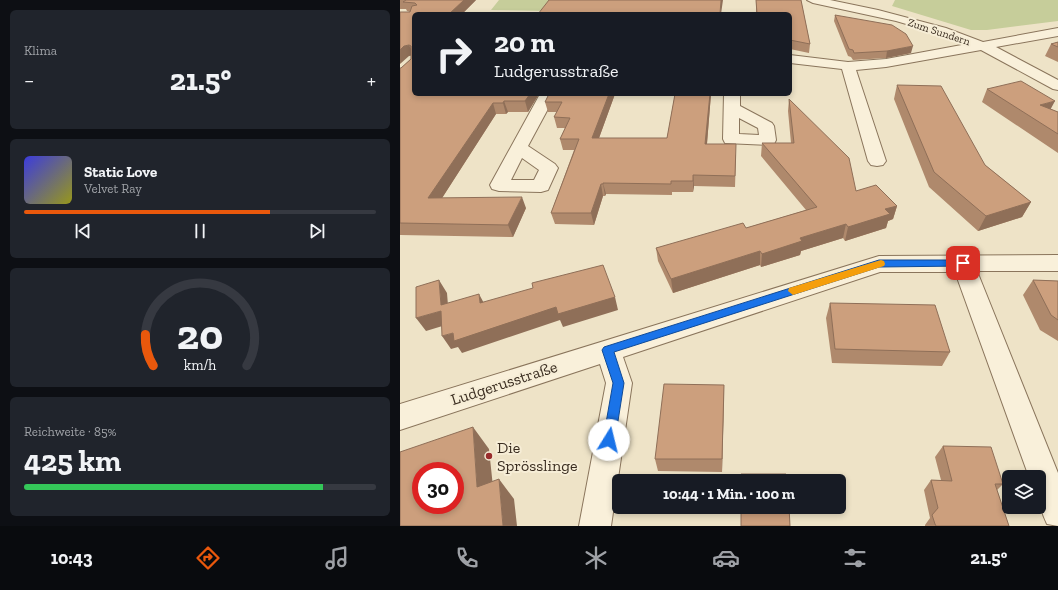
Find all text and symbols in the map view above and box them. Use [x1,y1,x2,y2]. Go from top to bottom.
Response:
street label: Zum Sundern [906,16,973,48]
text: 20 m [494,26,555,59]
icon: right [428,28,480,80]
text: Klima [24,43,57,58]
text: Ludgerusstraße [494,60,619,82]
text: 21.5° [170,62,231,98]
text: − [24,67,34,94]
text: + [367,67,376,94]
text: Static Love [84,163,157,181]
text: Velvet Ray [84,181,142,196]
icon: previous [72,220,94,242]
icon: pause [189,220,211,242]
icon: next [306,220,328,242]
pin [946,246,980,280]
icon: arrive [952,252,974,274]
text: 20 [177,309,223,359]
text: km/h [184,356,216,373]
street label: Ludgerusstraße [448,357,560,409]
position arrow [588,419,630,461]
text: Reichweite · 85% [24,424,116,439]
place label: Die Sprösslinge [497,438,577,475]
text: 425 km [24,443,121,479]
marker: Die Sprösslinge [484,451,494,461]
speed limit sign: 30 [412,462,464,514]
map controls [1002,470,1046,514]
button: layers [1002,470,1046,514]
text: 10:44 · 1 Min. · 100 m [663,485,795,503]
icon: directions [194,544,222,572]
icon: music [323,544,351,572]
icon: phone [453,544,481,572]
icon: climate [582,544,610,572]
icon: car [712,544,740,572]
icon: filters [841,544,869,572]
text: 10:43 [51,547,93,569]
text: 21.5° [970,547,1007,569]

